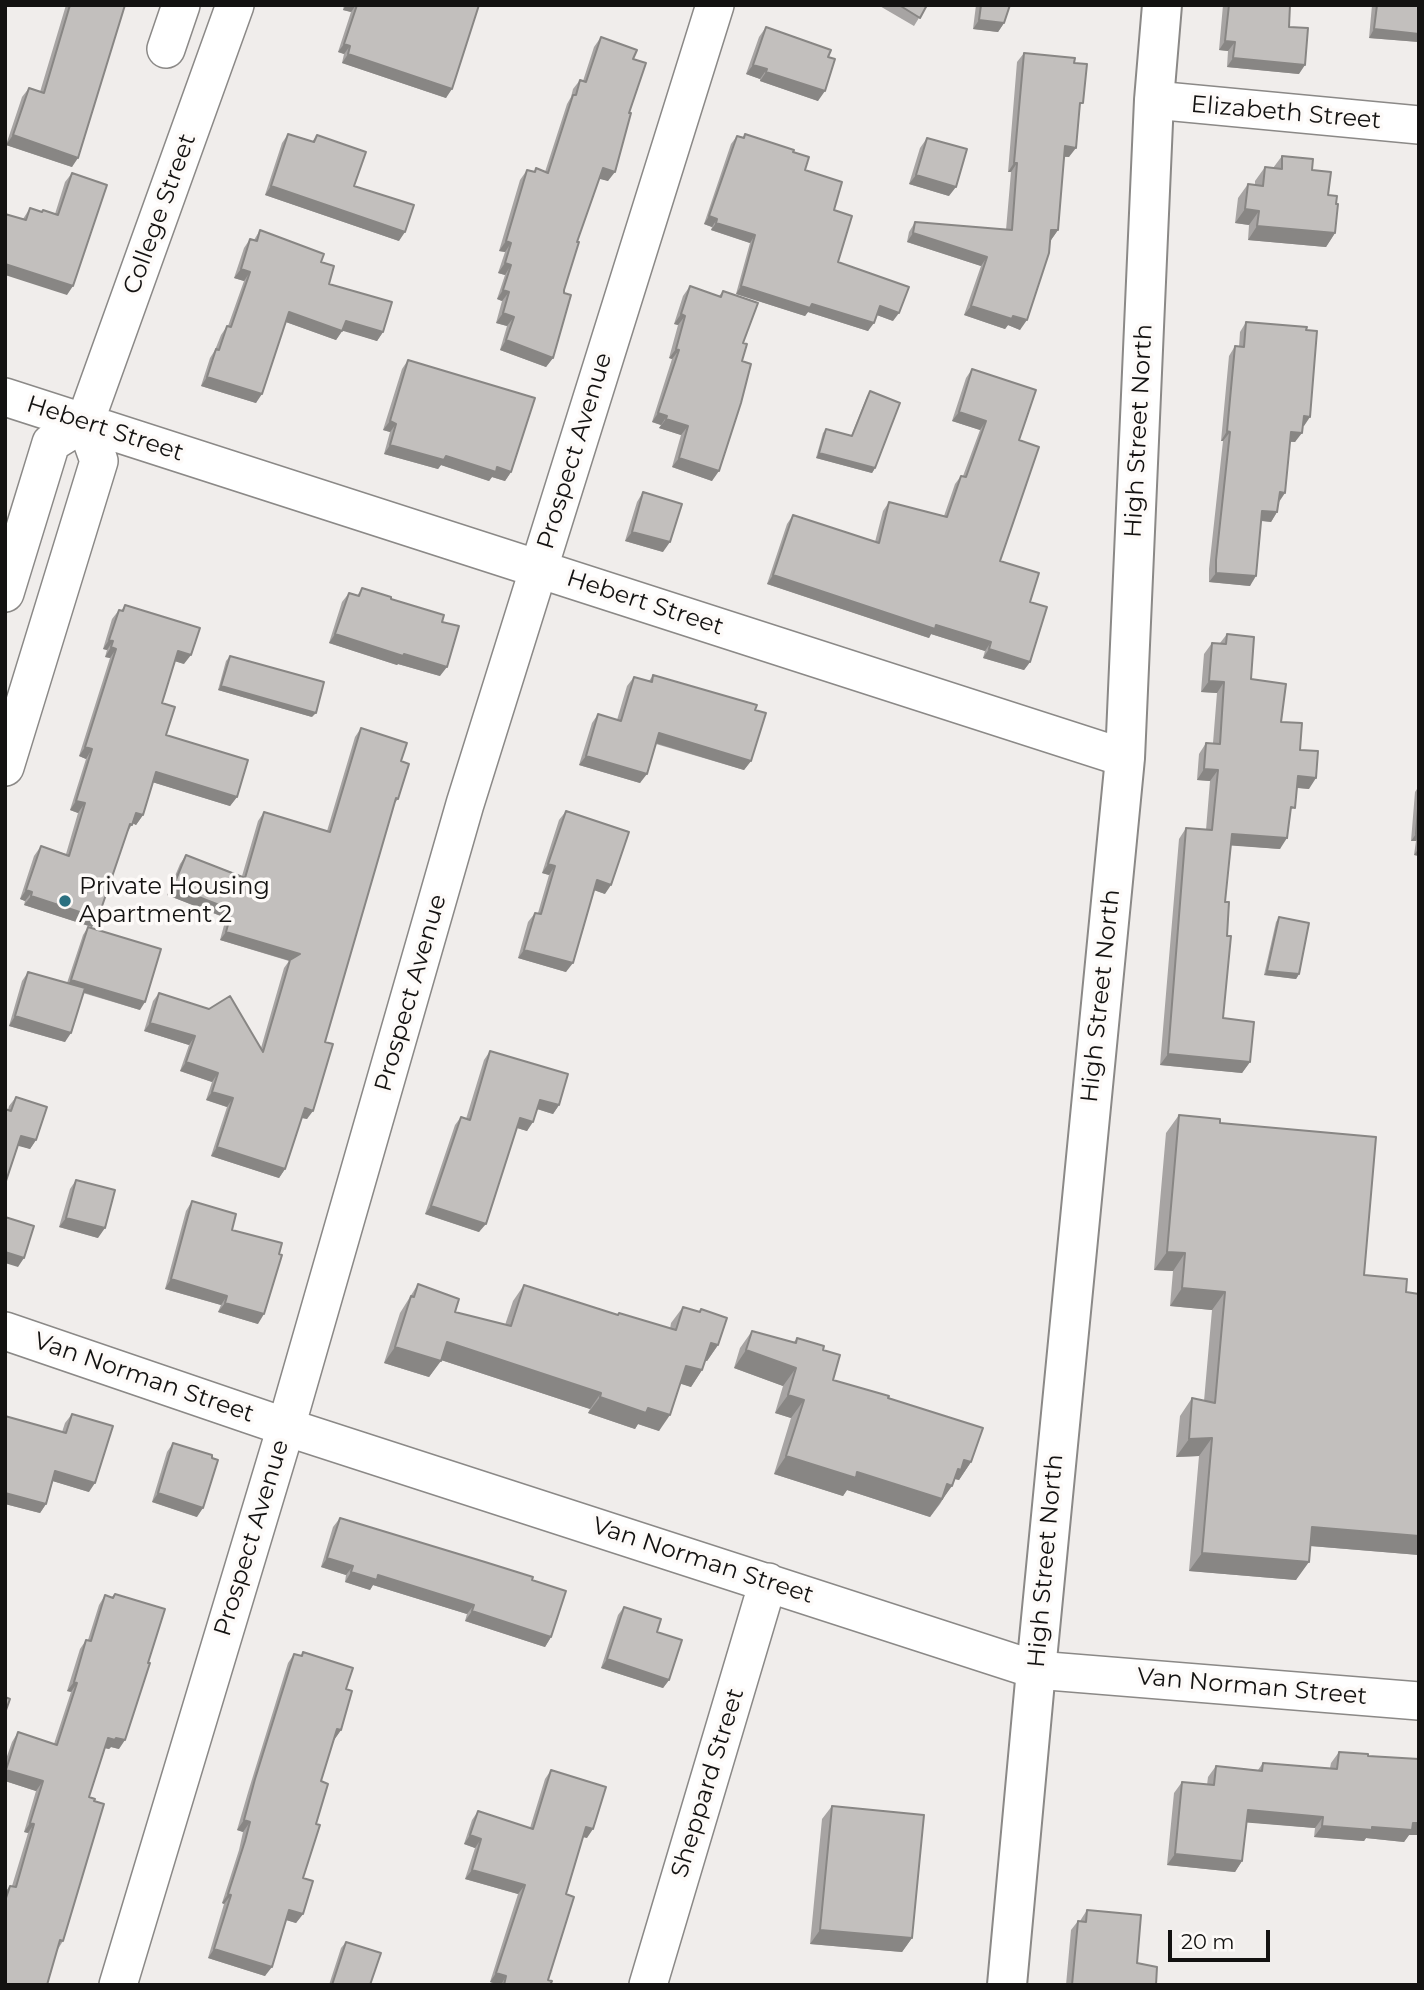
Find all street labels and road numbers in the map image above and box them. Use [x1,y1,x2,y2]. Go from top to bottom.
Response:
street label: Elizabeth Street [1190,90,1382,136]
street label: College Street [118,130,202,298]
street label: High Street North [1119,323,1159,539]
street label: Prospect Avenue [531,349,619,553]
street label: Hebert Street [23,390,187,468]
street label: Hebert Street [563,564,727,642]
street label: High Street North [1075,888,1127,1104]
street label: Prospect Avenue [369,891,453,1095]
street label: Van Norman Street [30,1327,258,1429]
street label: Prospect Avenue [208,1436,296,1640]
street label: High Street North [1022,1453,1070,1669]
street label: Van Norman Street [589,1512,817,1610]
street label: Van Norman Street [1136,1663,1368,1711]
street label: Sheppard Street [665,1685,751,1881]

